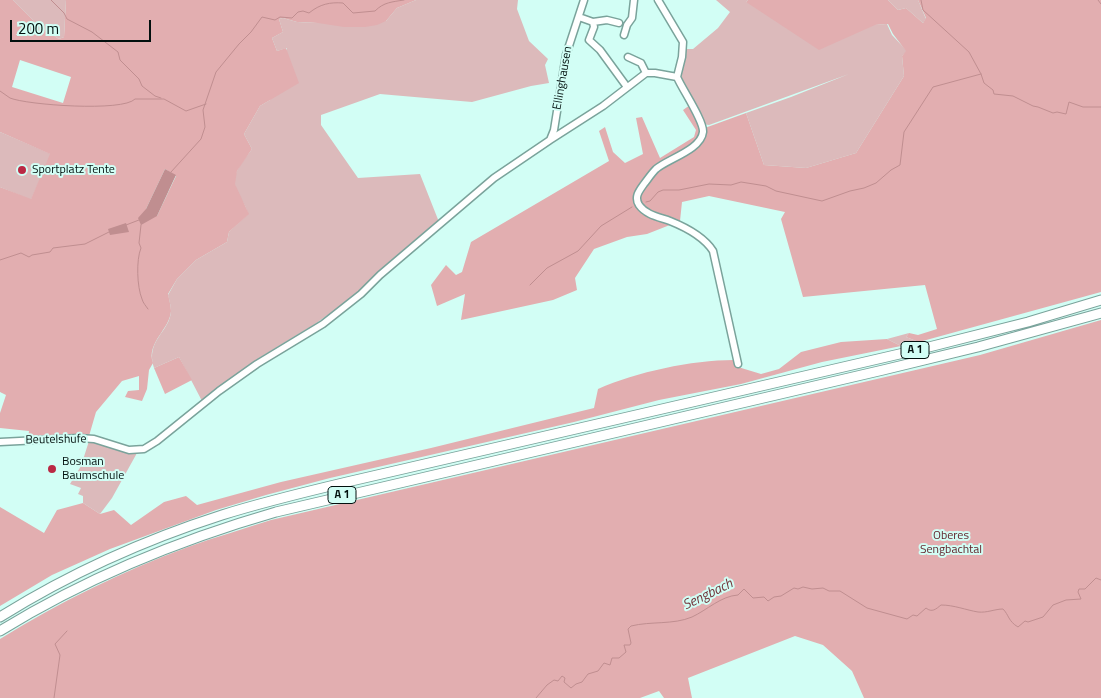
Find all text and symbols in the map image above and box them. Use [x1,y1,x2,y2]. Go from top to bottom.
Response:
scale bar [12,10,154,42]
text: 200 m [18,17,59,40]
street label: Ellinghausen [550,45,576,111]
place label: Sportplatz Tente [32,163,115,177]
marker: Sportplatz Tente [16,164,28,176]
road number: A 1 [901,342,929,358]
street label: Beutelshufe [25,432,87,448]
place label: Bosman Baumschule [62,455,124,483]
marker: Bosman Baumschule [46,463,58,475]
road number: A 1 [328,486,356,504]
park label: Oberes Sengbachtal [920,529,982,557]
water label: Sengbach [680,576,736,614]

